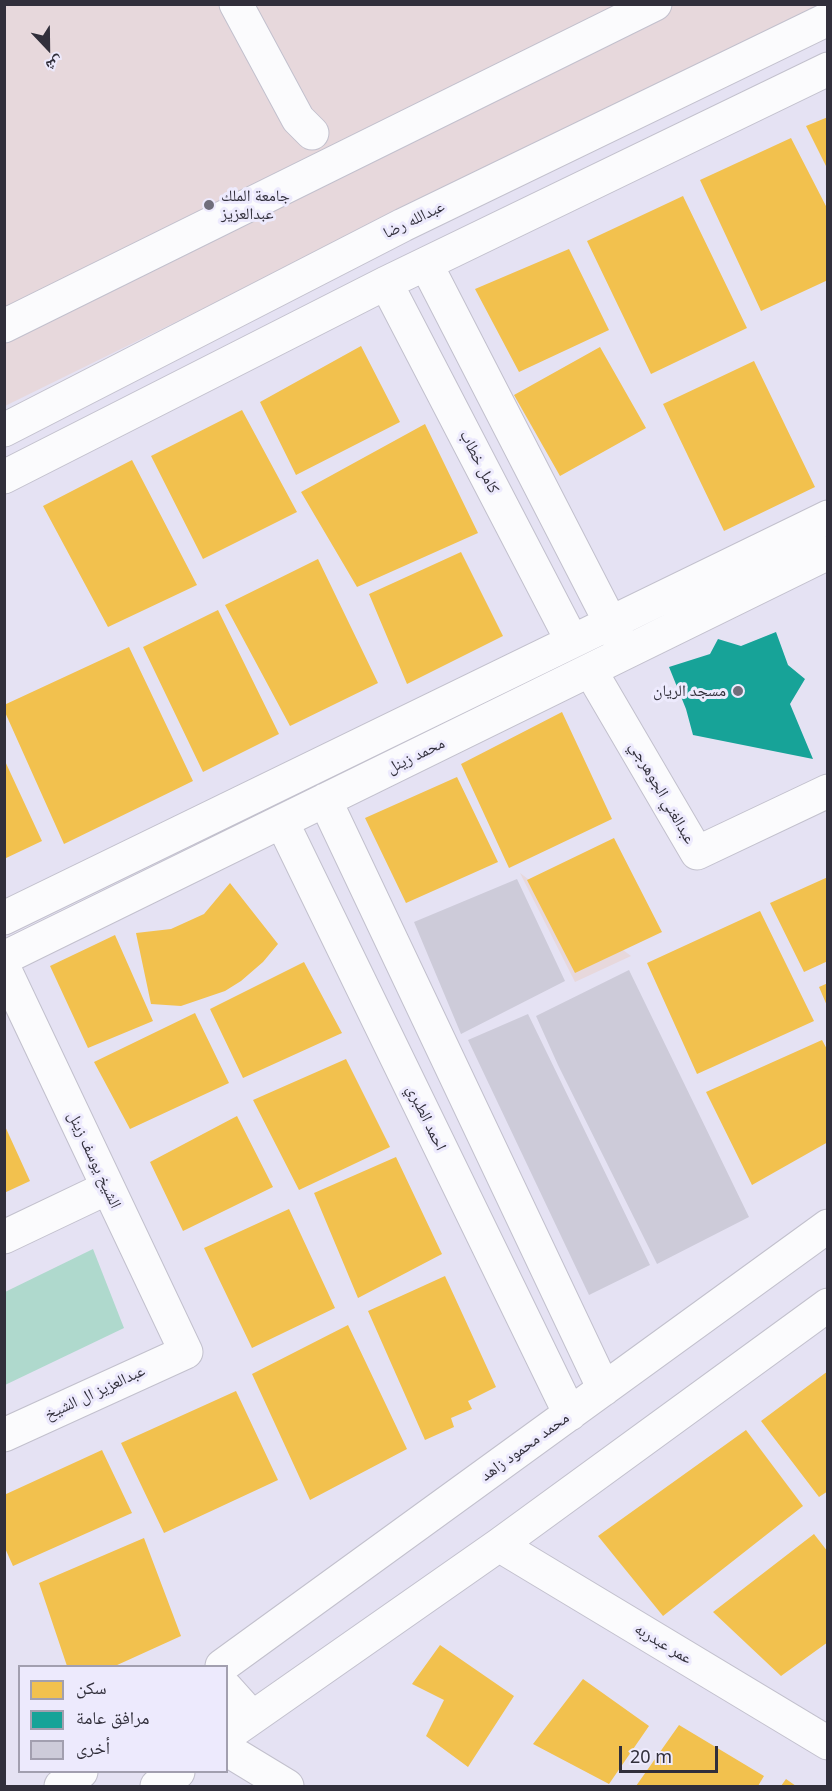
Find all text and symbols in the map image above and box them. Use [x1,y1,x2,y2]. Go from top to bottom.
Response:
north arrow [18,18,78,78]
text: ش [43,51,67,78]
place label: جامعة الملك عبدالعزيز [221,186,290,224]
street label: عبدالله رضا [380,197,448,243]
marker: جامعة الملك عبدالعزيز [202,198,216,212]
street label: كامل خطاب [455,427,503,497]
place label: مسجد الريان [653,681,726,701]
marker: مسجد الريان [731,684,745,698]
street label: محمد زينل [384,734,448,778]
street label: عبدالغني الجوهرجي [625,738,699,848]
street label: احمد الطبري [402,1082,450,1154]
street label: الشيخ يوسف زينل [63,1108,125,1212]
street label: عبدالعزيز ال الشيخ [42,1361,148,1425]
street label: محمد محمود زاهد [477,1408,573,1486]
street label: عمر عبدربه [631,1619,695,1669]
legend [18,1665,228,1773]
text: سكن [76,1675,107,1699]
text: مرافق عامة [76,1705,150,1729]
scale bar [622,1734,721,1772]
text: أخرى [76,1735,110,1759]
text: 20 m [630,1744,672,1768]

